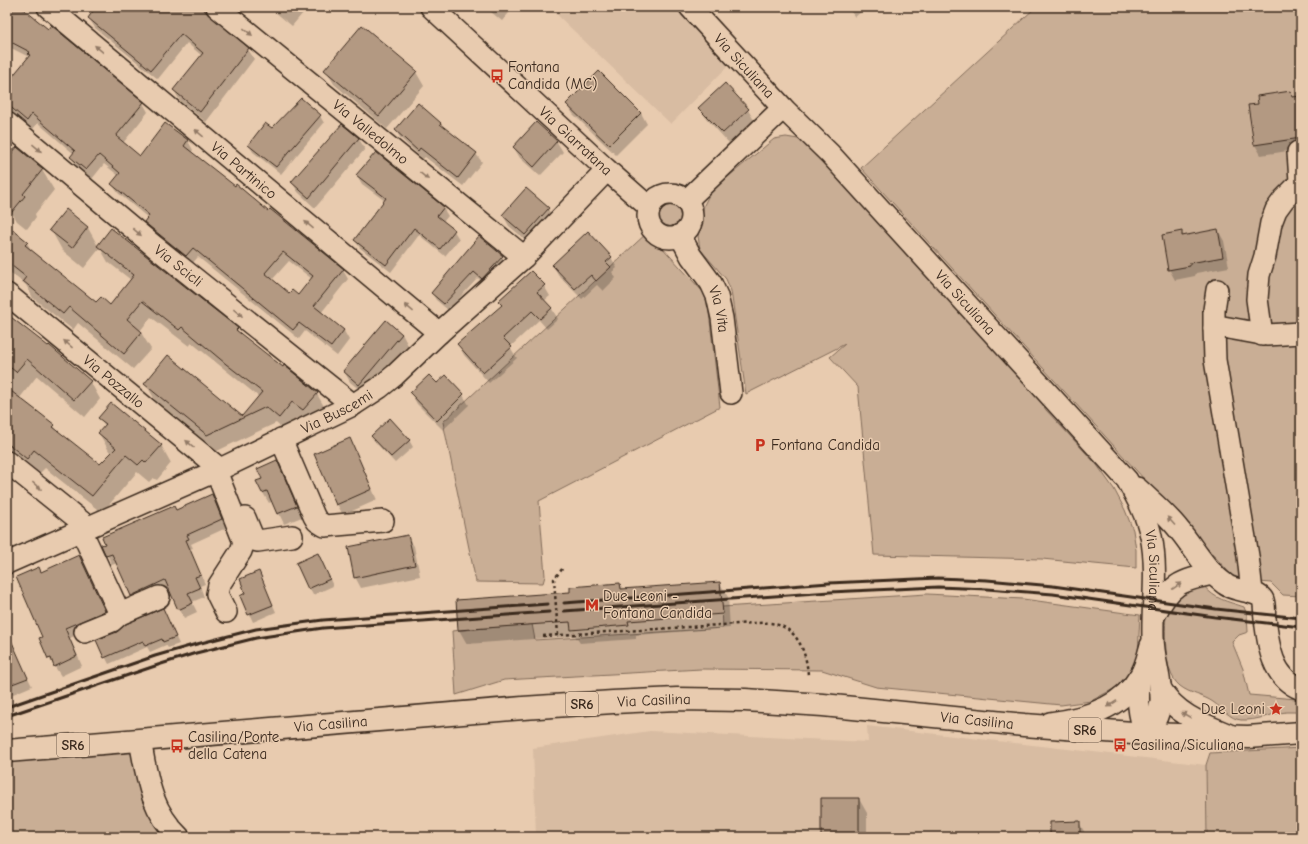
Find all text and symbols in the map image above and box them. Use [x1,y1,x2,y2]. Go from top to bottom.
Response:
one-way arrow [242,27,253,36]
street label: Via Siculiana [710,30,778,102]
one-way arrow [93,45,104,54]
place label: Fontana Candida (MC) [508,58,597,93]
bus stop icon: Fontana Candida (MC) [489,68,505,84]
street label: Via Valledolmo [329,96,412,168]
street label: Via Giarratana [535,103,616,179]
one-way arrow [193,128,204,137]
street label: Via Partinico [207,138,281,203]
one-way arrow [32,144,42,153]
one-way arrow [419,171,430,180]
one-way arrow [304,220,315,229]
one-way arrow [131,227,142,236]
street label: Via Scicli [151,241,206,290]
street label: Via Siculiana [931,266,999,339]
street label: Via Vita [705,283,733,333]
one-way arrow [404,304,414,313]
one-way arrow [233,308,244,317]
one-way arrow [62,339,73,348]
street label: Via Pozzallo [79,351,148,412]
street label: Via Buscemi [298,386,376,438]
place label: Fontana Candida [771,436,880,454]
parking icon: Fontana Candida [752,437,768,453]
one-way arrow [184,440,195,449]
one-way arrow [32,482,43,491]
one-way arrow [1167,516,1176,526]
street label: Via Siculiana [1141,528,1163,612]
one-way arrow [1172,582,1182,590]
place label: Due Leoni - Fontana Candida [603,587,712,622]
metro station icon: Due Leoni - Fontana Candida [584,597,600,613]
street label: Via Casilina [617,690,691,711]
road number: SR6 [566,692,598,716]
one-way arrow [1106,700,1118,707]
place label: Due Leoni [1201,700,1265,718]
place icon: Due Leoni [1268,701,1284,717]
street label: Via Casilina [940,708,1015,733]
street label: Via Casilina [293,712,368,736]
one-way arrow [1181,712,1192,719]
road number: SR6 [1069,718,1101,742]
place label: Casilina/Ponte della Catena [188,728,280,763]
road number: SR6 [57,733,89,757]
place label: Casilina/Siculiana [1131,736,1244,754]
bus stop icon: Casilina/Siculiana [1112,737,1128,753]
bus stop icon: Casilina/Ponte della Catena [169,738,185,754]

